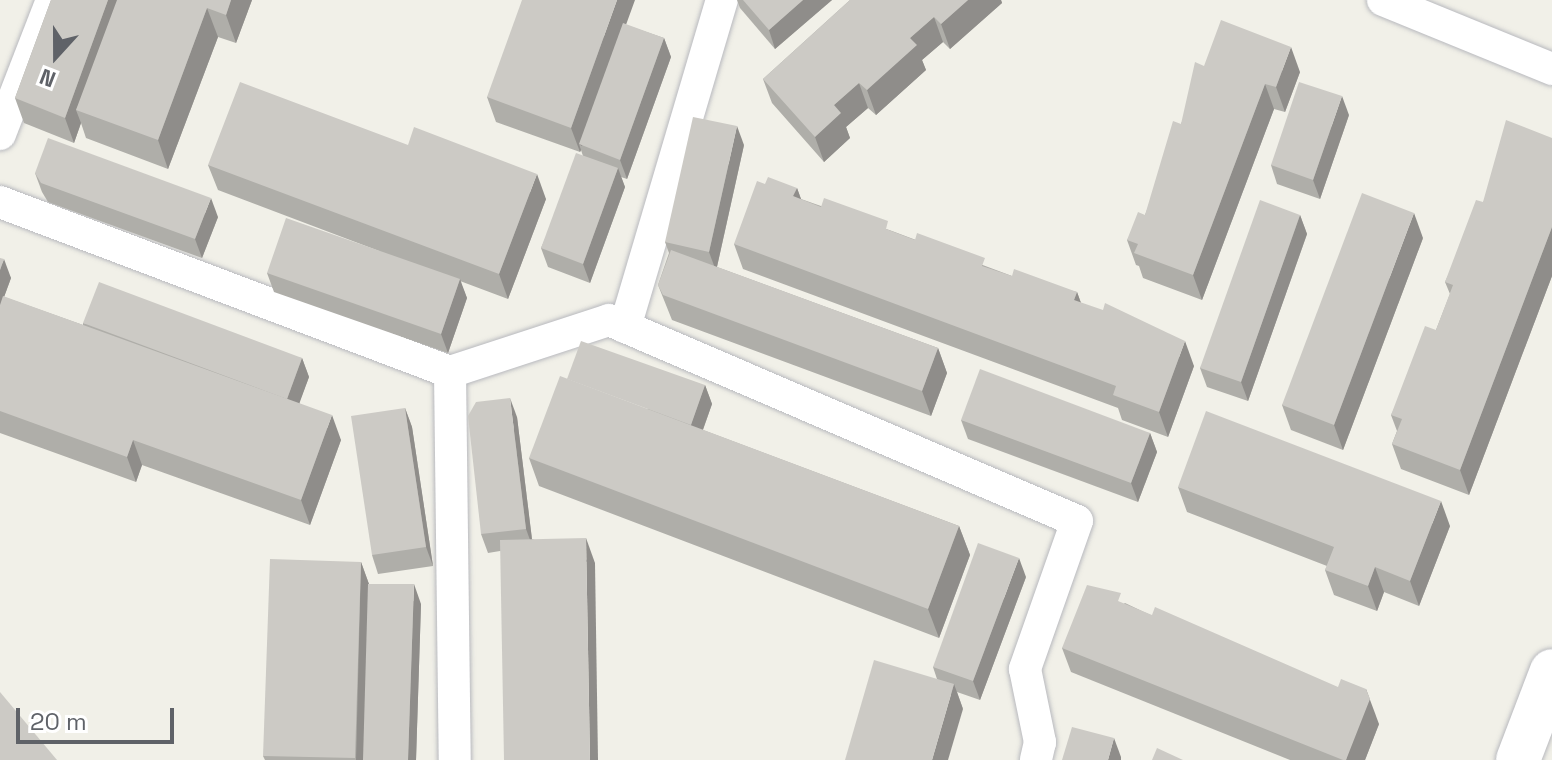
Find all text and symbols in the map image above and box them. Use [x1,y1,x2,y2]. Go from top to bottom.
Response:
north arrow [16,16,96,96]
text: N [35,63,59,94]
scale bar [20,692,178,742]
text: 20 m [30,706,87,737]

